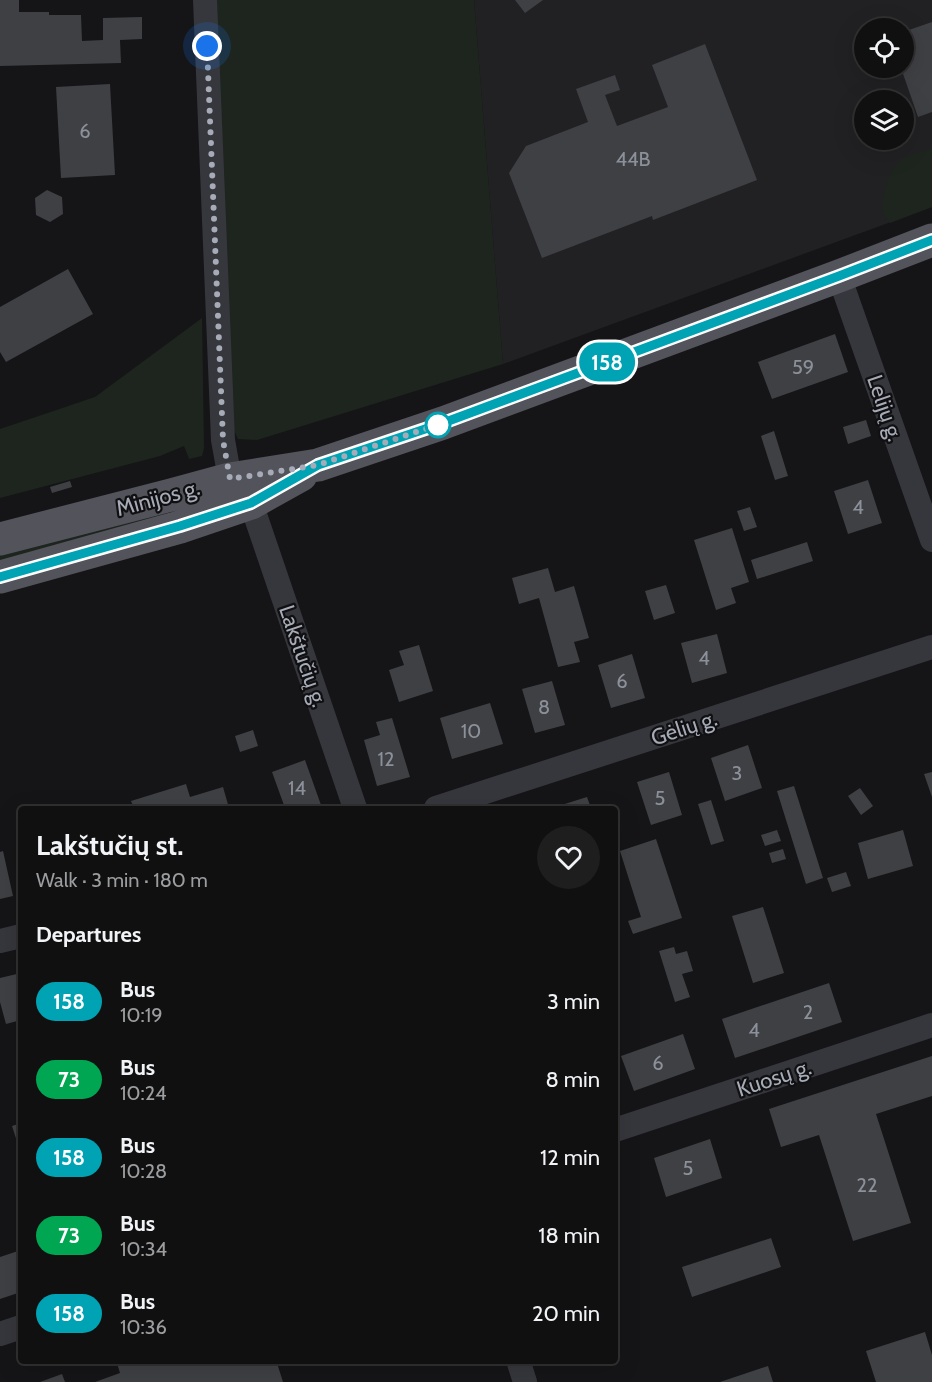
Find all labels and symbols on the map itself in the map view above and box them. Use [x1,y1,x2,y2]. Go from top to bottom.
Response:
your location [192,31,222,61]
house number: 6 [79,119,91,143]
house number: 44B [615,147,651,171]
line badge: 158 [572,342,642,382]
house number: 59 [792,355,814,379]
street label: Lelijų g. [861,371,909,445]
unlabelled marker [425,412,451,438]
street label: Minijos g. [113,474,203,522]
house number: 4 [852,495,864,519]
street label: Lakštučių g. [273,601,333,711]
house number: 4 [698,646,710,670]
house number: 6 [616,669,628,693]
house number: 8 [538,695,550,719]
street label: Gėlių g. [648,705,720,751]
house number: 10 [461,719,481,743]
house number: 12 [378,747,395,771]
house number: 3 [732,761,742,785]
house number: 14 [288,776,306,800]
house number: 5 [655,786,665,810]
house number: 2 [803,1000,813,1024]
house number: 4 [748,1018,760,1042]
house number: 6 [652,1051,664,1075]
street label: Kuosų g. [733,1053,815,1103]
house number: 5 [683,1156,693,1180]
house number: 22 [857,1173,877,1197]

